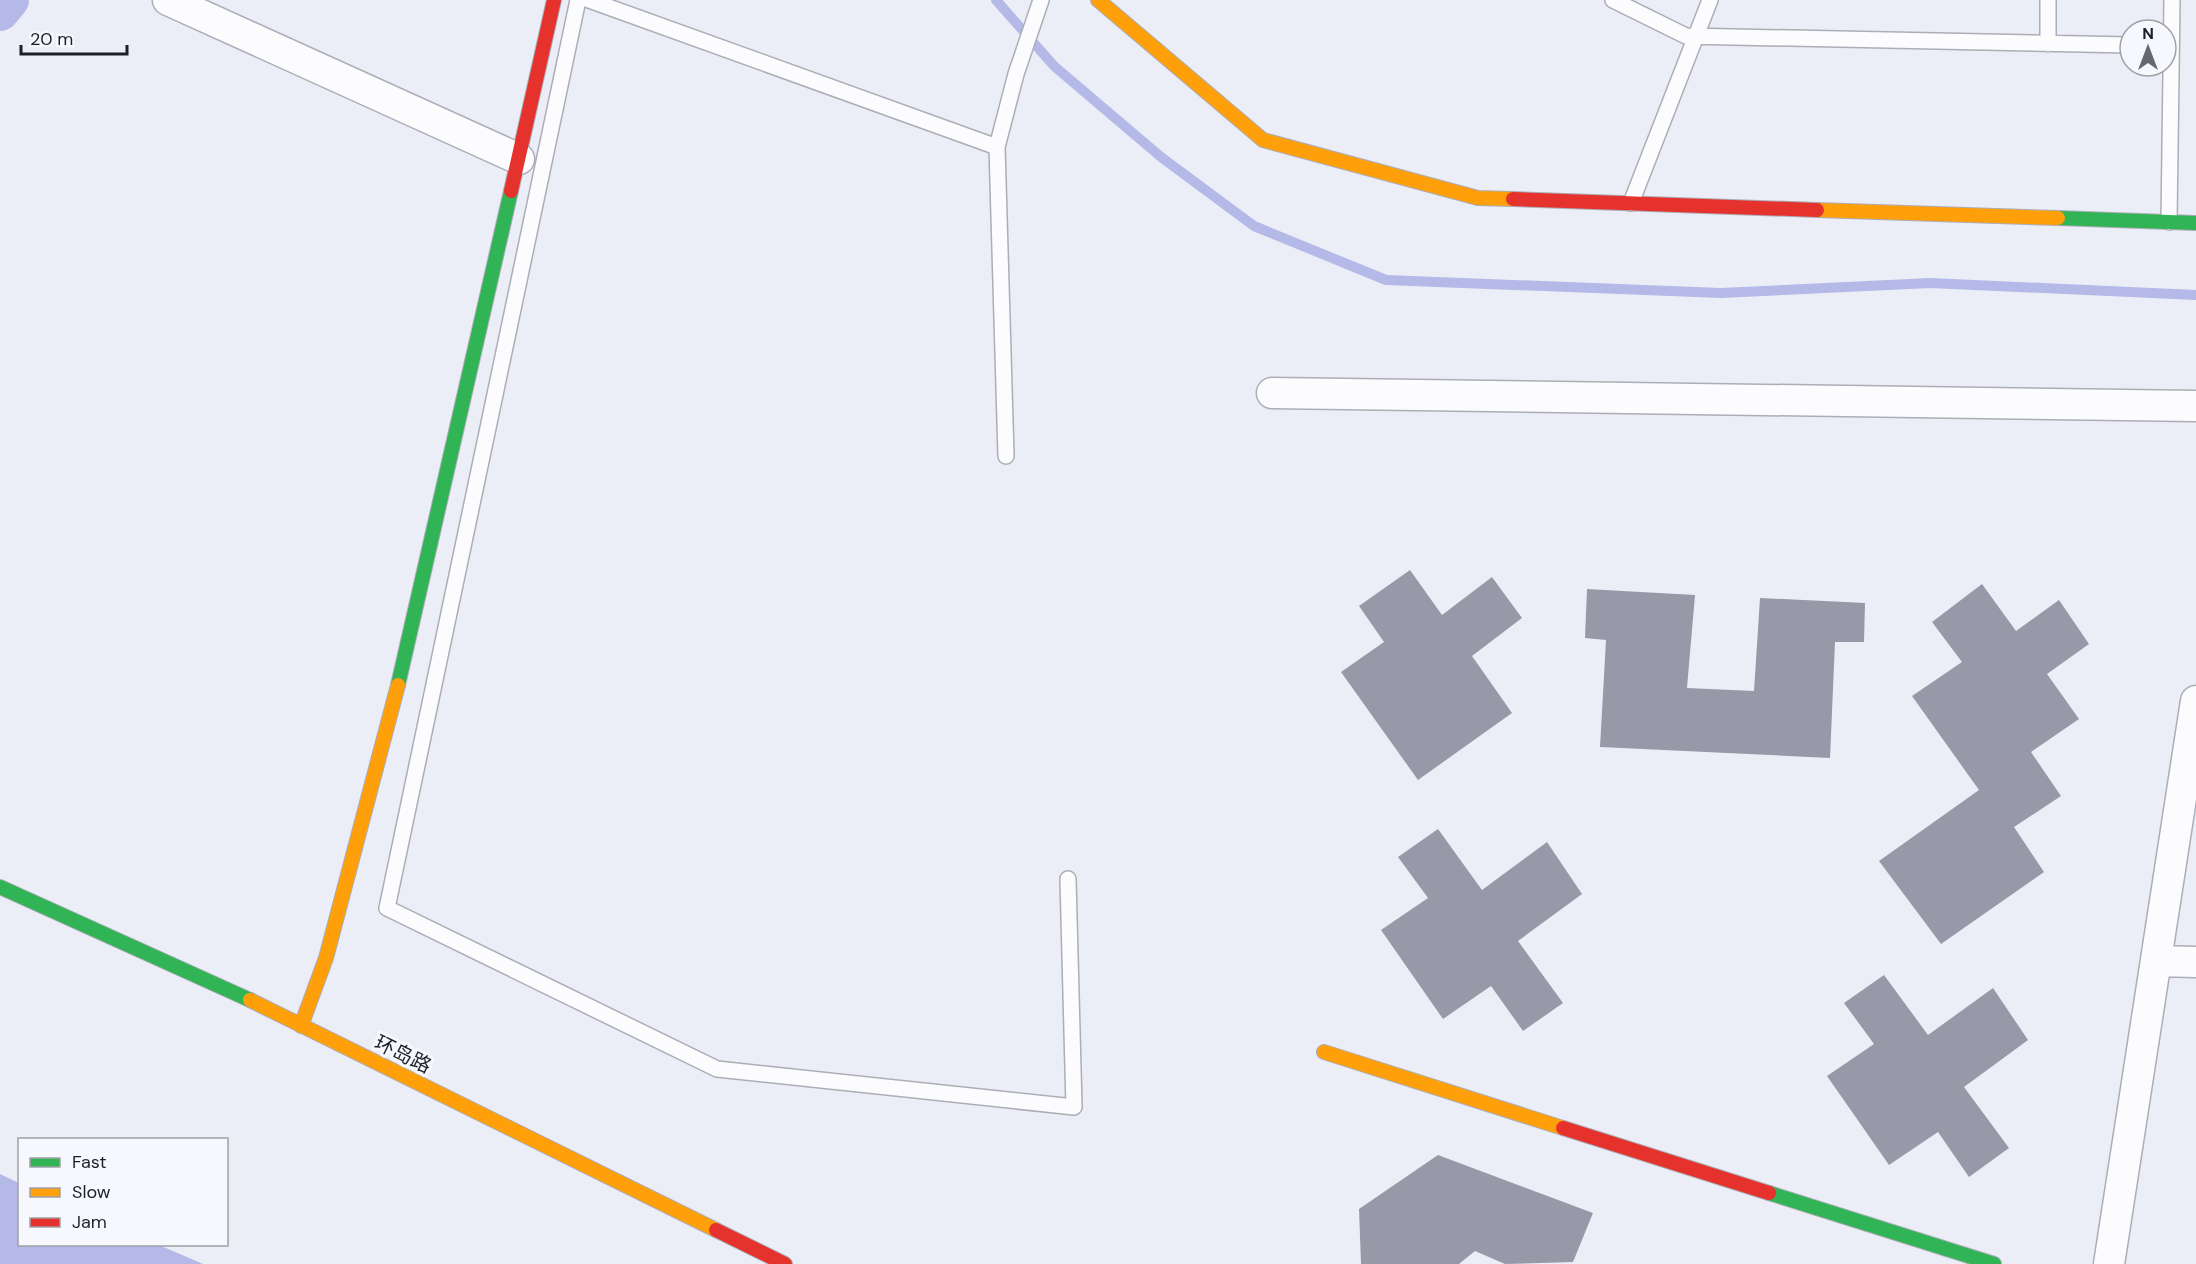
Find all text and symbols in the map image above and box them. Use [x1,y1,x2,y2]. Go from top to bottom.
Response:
scale bar [21,18,128,56]
north arrow [2118,18,2178,78]
text: N [2142,23,2154,44]
text: 20 m [30,27,73,51]
street label: 环岛路 [370,1029,436,1079]
legend [18,1138,228,1246]
text: Fast [72,1150,107,1174]
text: Slow [72,1180,111,1204]
text: Jam [72,1210,107,1234]

